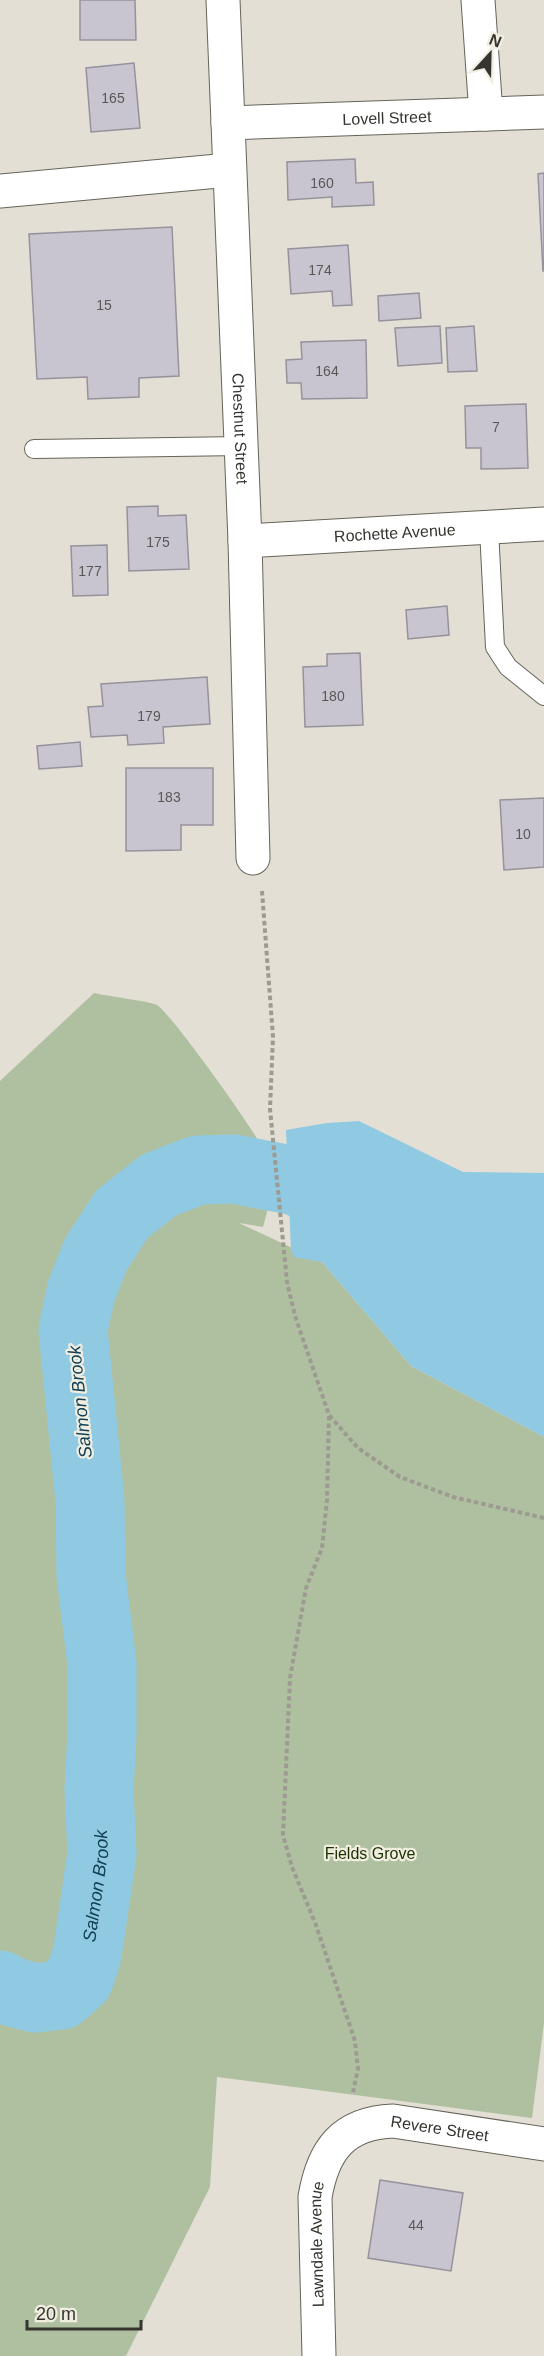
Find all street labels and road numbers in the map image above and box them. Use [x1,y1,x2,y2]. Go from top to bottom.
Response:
street label: Lovell Street [342,108,432,128]
street label: Chestnut Street [229,373,251,485]
street label: Rochette Avenue [334,521,456,545]
street label: Revere Street [390,2113,490,2145]
street label: Lawndale Avenue [307,2179,327,2307]

